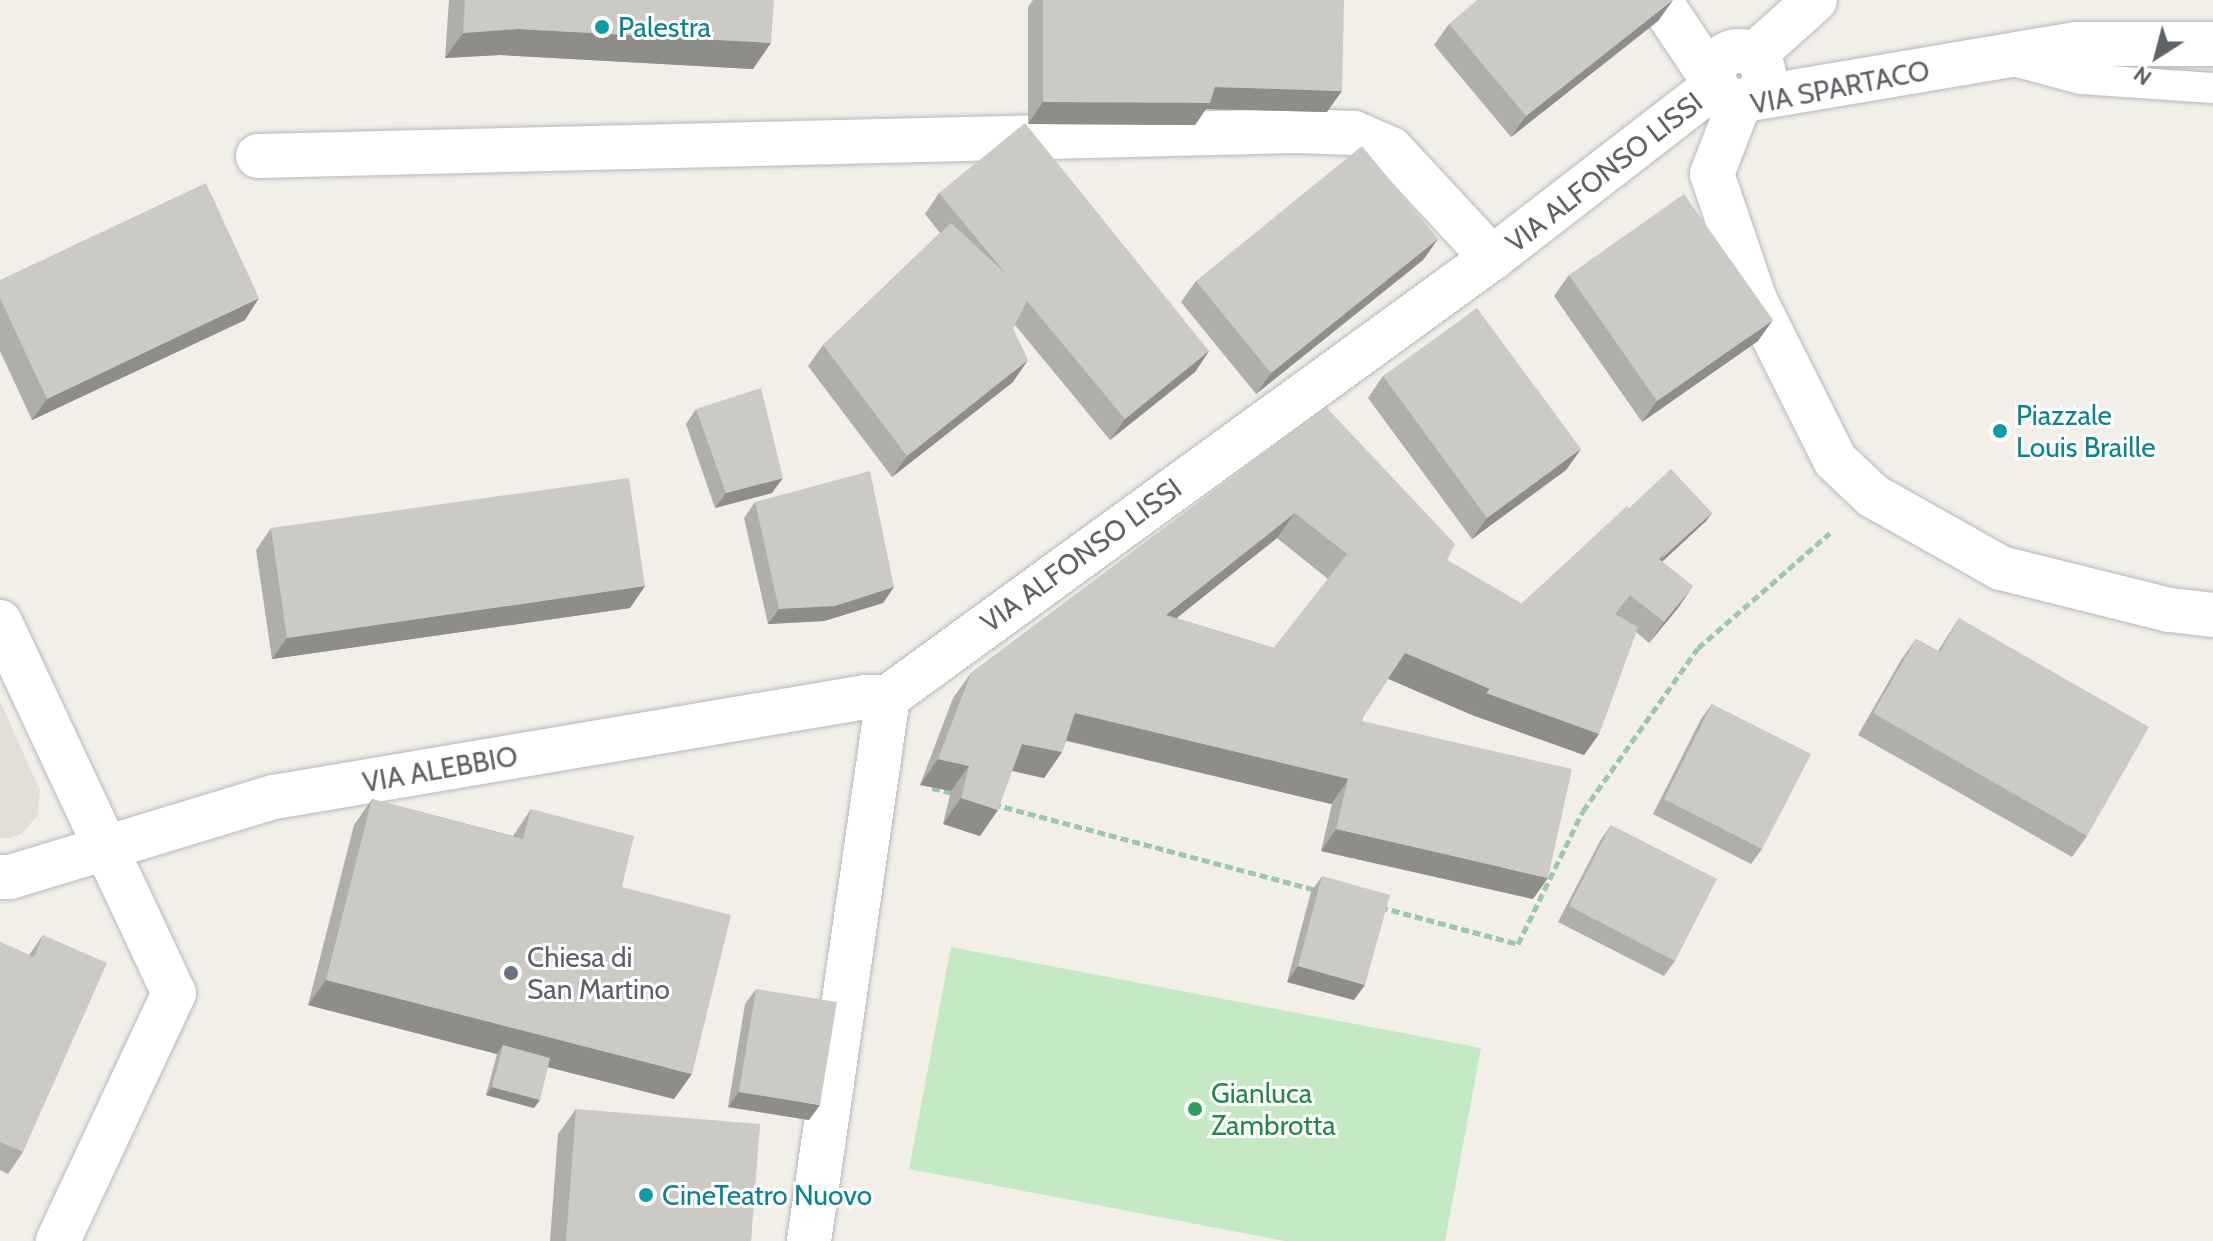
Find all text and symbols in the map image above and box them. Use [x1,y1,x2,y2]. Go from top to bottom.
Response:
place label: Palestra [618,10,711,44]
north arrow [2117,16,2197,96]
marker: Palestra [593,18,611,36]
street label: VIA SPARTACO [1748,53,1932,121]
text: N [2128,60,2157,91]
street label: VIA ALFONSO LISSI [1499,85,1709,259]
place label: Piazzale Louis Braille [2016,398,2156,464]
marker: Piazzale Louis Braille [1991,422,2009,440]
street label: VIA ALFONSO LISSI [974,471,1188,639]
street label: VIA ALEBBIO [360,739,520,799]
place label: Chiesa di San Martino [527,940,670,1006]
marker: Chiesa di San Martino [502,964,520,982]
place label: Gianluca Zambrotta [1211,1076,1336,1142]
marker: Gianluca Zambrotta [1186,1100,1204,1118]
place label: CineTeatro Nuovo [662,1178,872,1212]
marker: CineTeatro Nuovo [637,1186,655,1204]

